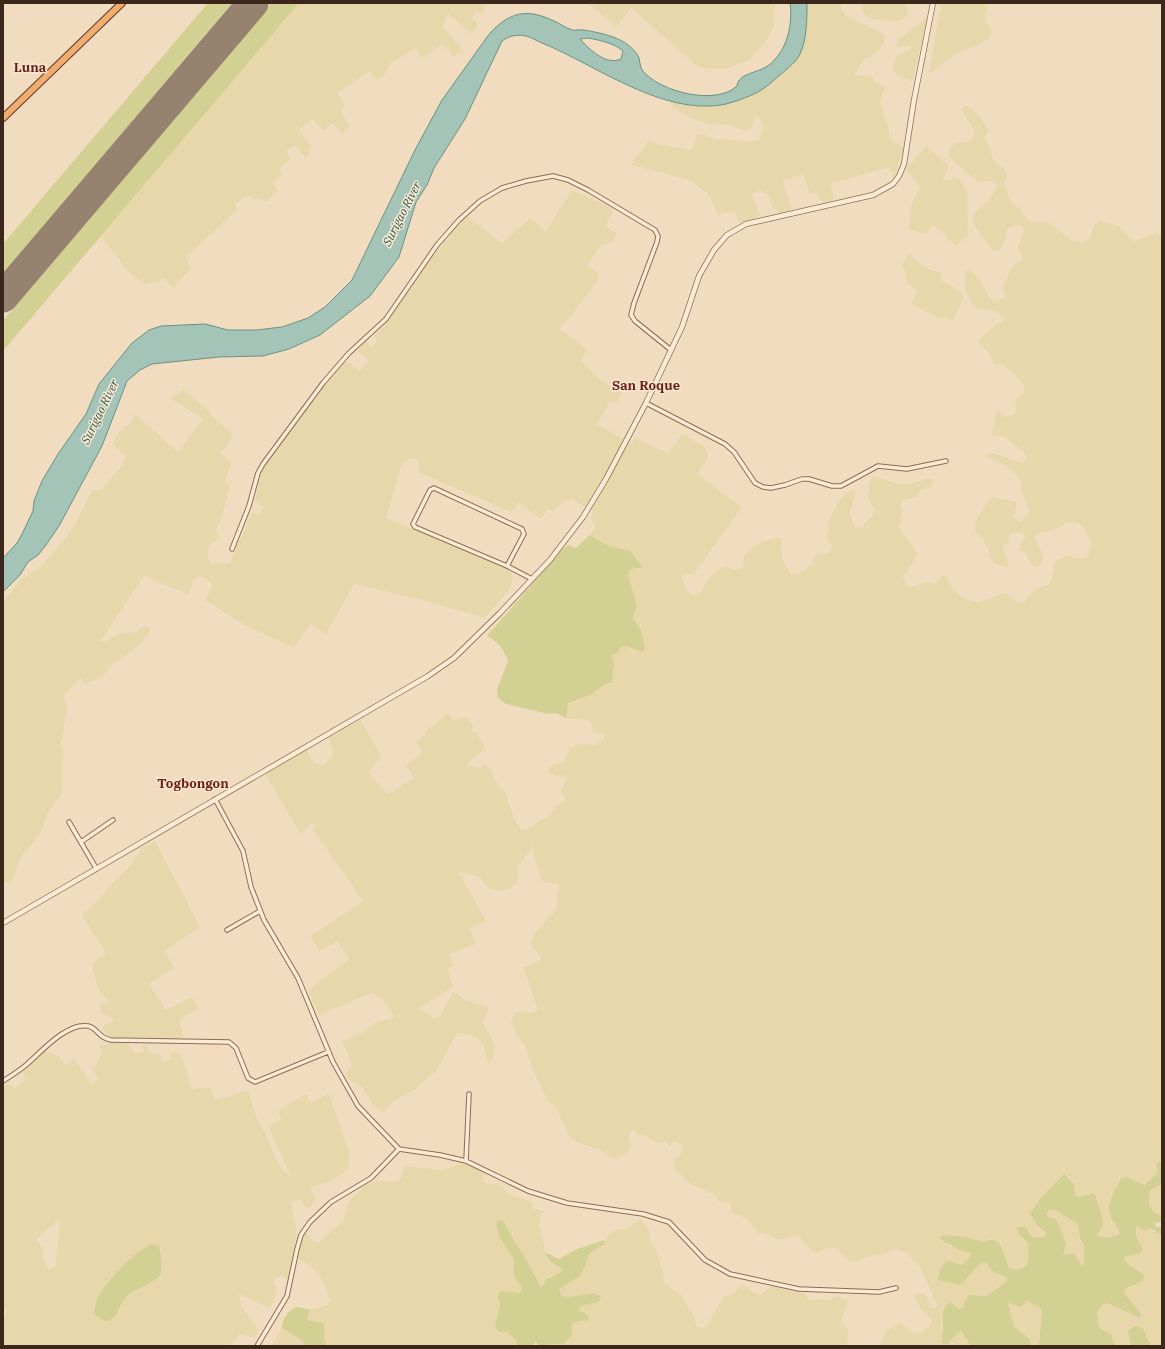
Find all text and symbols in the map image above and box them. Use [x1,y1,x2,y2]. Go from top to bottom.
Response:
district label: Luna [14,59,47,76]
water label: Surigao River [379,179,424,249]
water label: Surigao River [77,376,122,447]
district label: San Roque [612,377,680,394]
district label: Togbongon [157,775,229,792]

